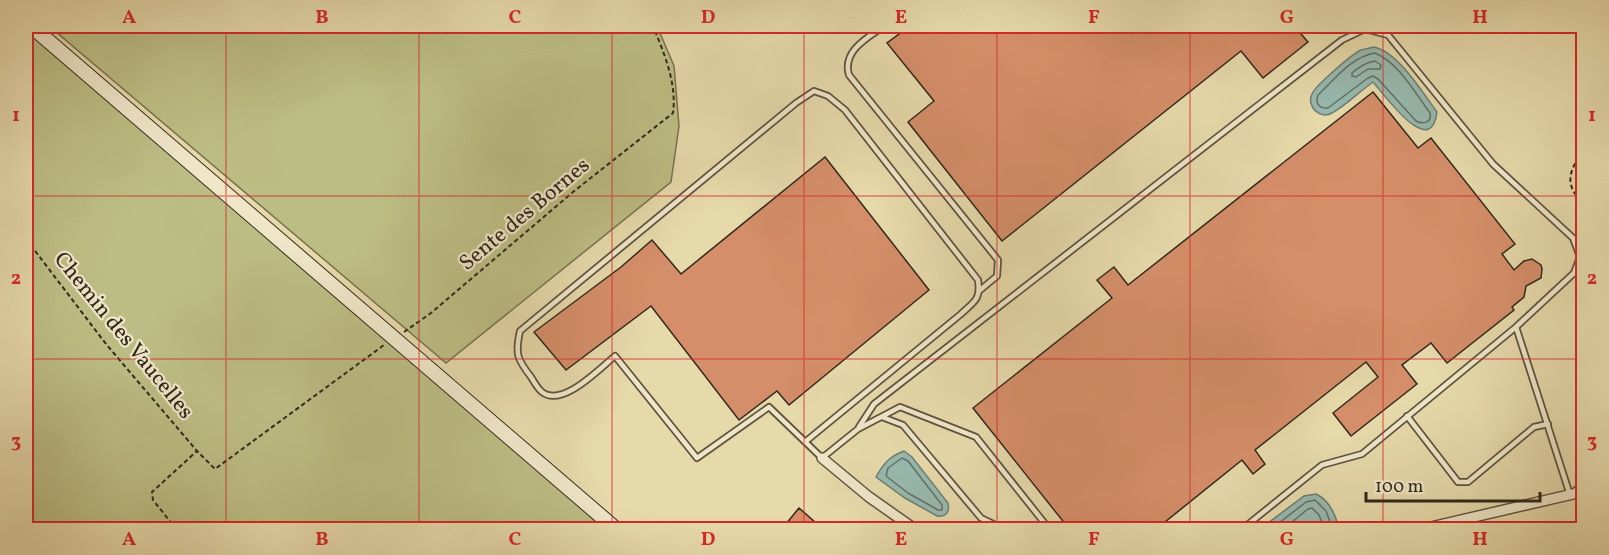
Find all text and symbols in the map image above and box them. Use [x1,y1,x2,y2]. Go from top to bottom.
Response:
text: A [122,4,136,32]
text: B [315,4,329,32]
text: C [509,4,522,32]
text: D [701,4,715,32]
text: E [895,4,907,32]
text: F [1088,4,1100,32]
text: G [1280,4,1294,32]
text: H [1472,4,1488,32]
text: 1 [12,102,20,130]
text: 1 [1588,102,1596,130]
street label: Sente des Bornes [453,151,597,279]
street label: Chemin des Vaucelles [46,246,200,426]
text: 2 [11,265,21,293]
text: 2 [1587,265,1597,293]
text: 3 [11,428,21,456]
text: 3 [1587,428,1597,456]
scale bar [1366,465,1540,503]
text: 100 m [1375,475,1424,500]
text: A [122,526,136,554]
text: B [315,526,329,554]
text: C [509,526,522,554]
text: D [701,526,715,554]
text: E [895,526,907,554]
text: F [1088,526,1100,554]
text: G [1280,526,1294,554]
text: H [1472,526,1488,554]

